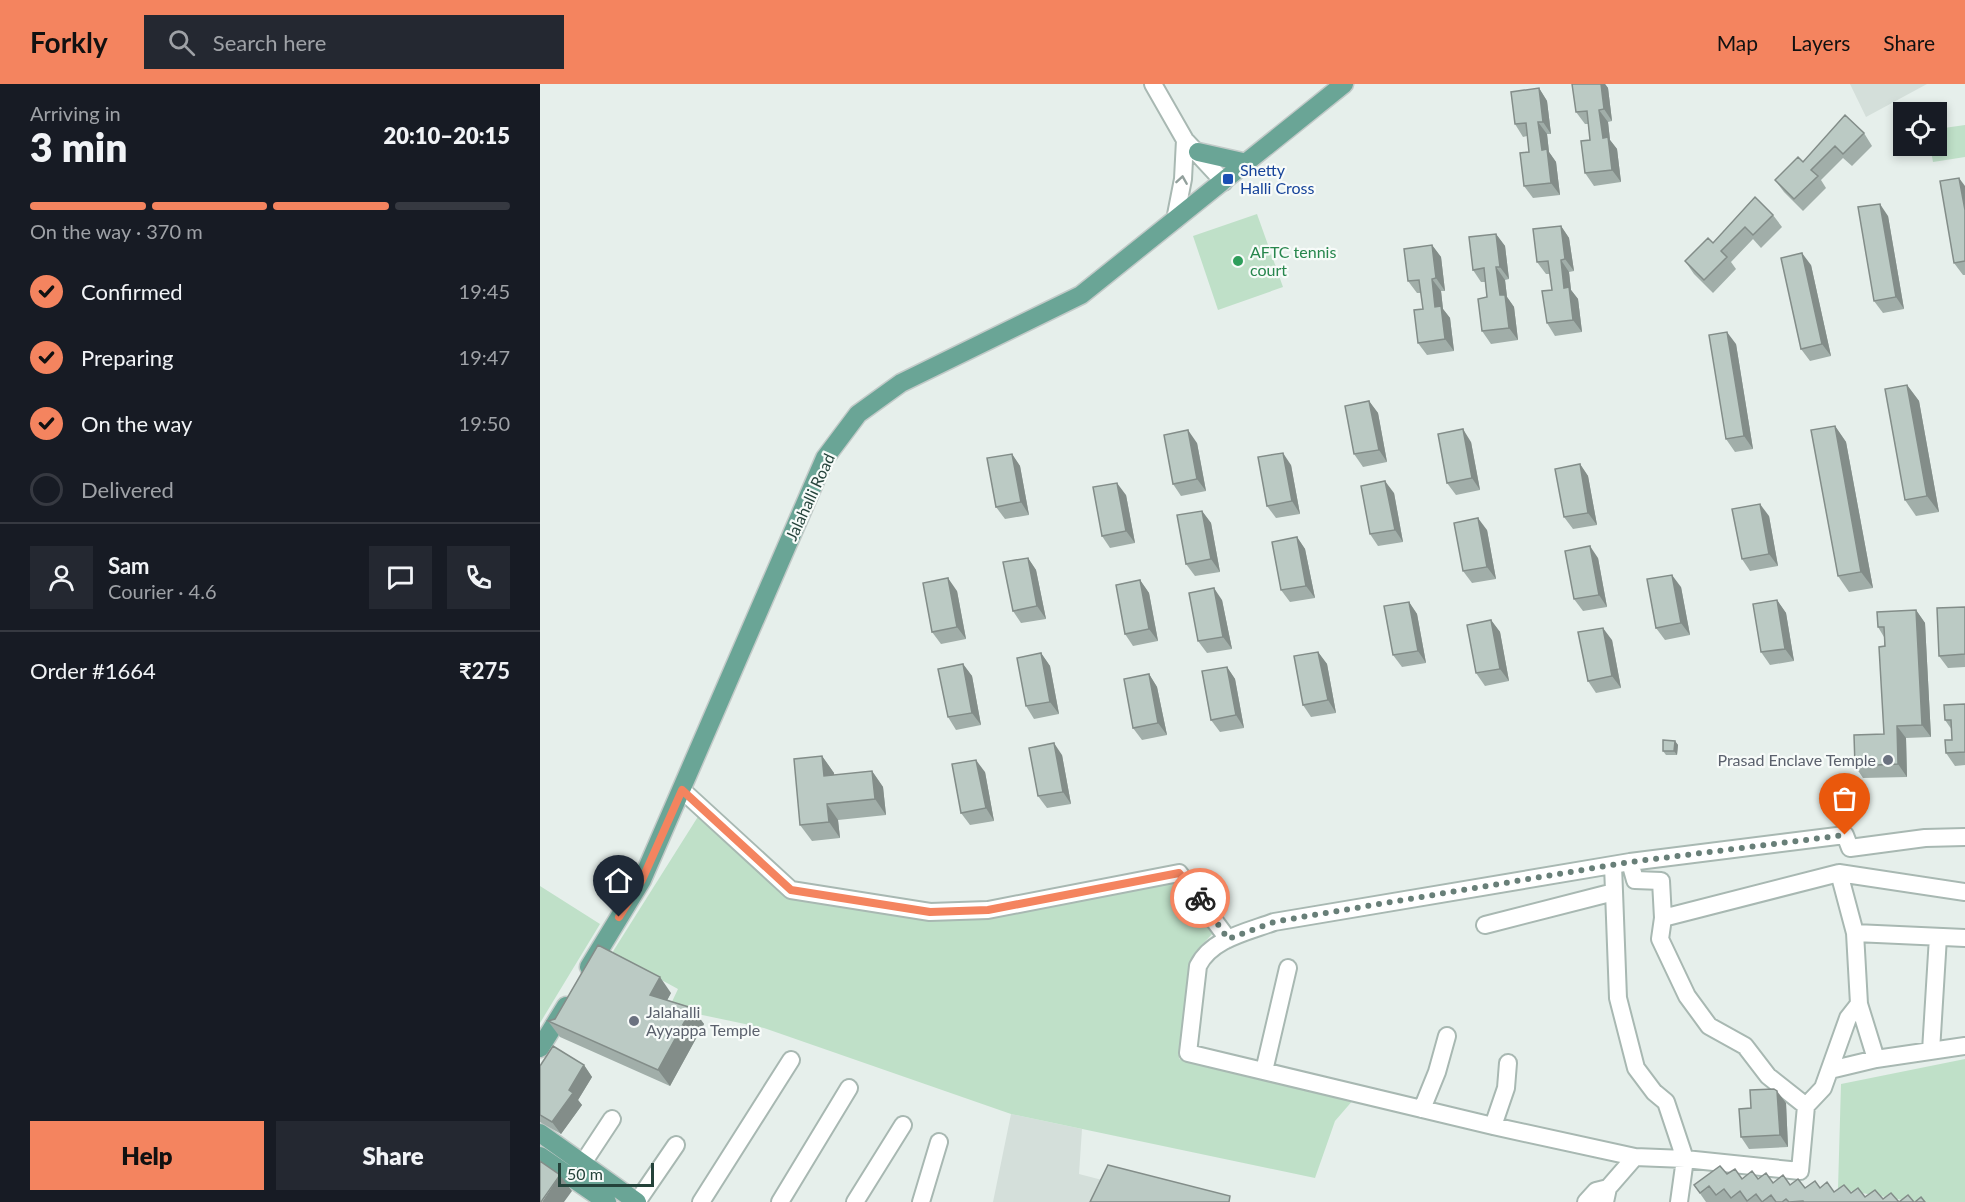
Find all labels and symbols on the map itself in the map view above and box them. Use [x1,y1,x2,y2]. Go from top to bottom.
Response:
place label: Shetty Halli Cross [1240,160,1315,197]
marker: Shetty Halli Cross [1221,172,1235,186]
one-way arrow [1176,175,1188,185]
place label: AFTC tennis court [1250,242,1336,279]
marker: AFTC tennis court [1231,254,1245,268]
street label: Jalahalli Road [781,450,838,543]
place label: Prasad Enclave Temple [1717,750,1876,769]
marker: Prasad Enclave Temple [1881,753,1895,767]
pin [1819,773,1870,835]
pin [593,855,644,917]
courier [1170,868,1230,928]
place label: Jalahalli Ayyappa Temple [646,1002,760,1039]
marker: Jalahalli Ayyappa Temple [627,1014,641,1028]
scale bar [558,1160,654,1188]

